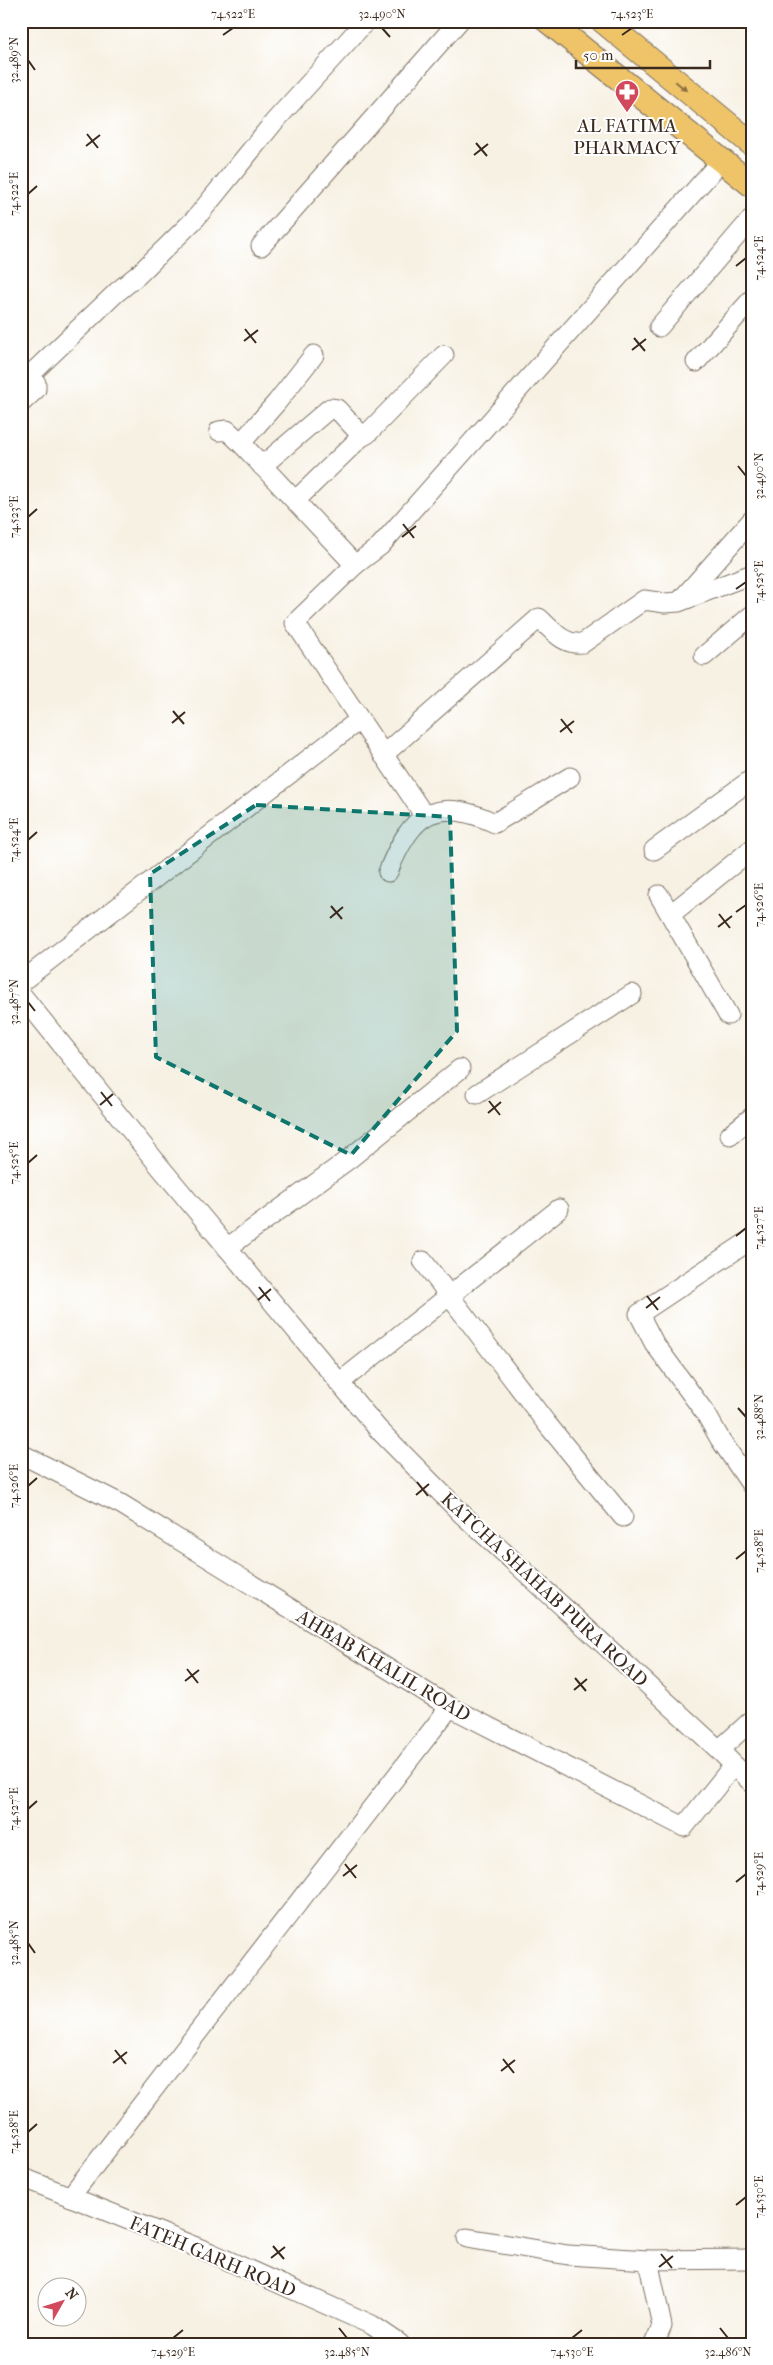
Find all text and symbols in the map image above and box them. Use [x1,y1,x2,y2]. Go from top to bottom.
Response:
text: 74.522°E [211,7,255,21]
text: 32.490°N [358,7,406,21]
text: 74.523°E [611,7,653,21]
text: 32.489°N [7,37,21,83]
scale bar [576,38,709,70]
text: 50 m [583,46,614,64]
pharmacy icon: AL FATIMA PHARMACY [614,79,640,113]
one-way arrow [674,80,687,91]
place label: AL FATIMA PHARMACY [573,115,682,159]
text: 74.522°E [7,172,21,216]
text: 74.524°E [752,236,766,280]
text: 32.490°N [752,452,766,500]
text: 74.523°E [7,496,21,538]
text: 74.525°E [752,561,766,603]
text: 74.524°E [7,818,21,862]
text: 74.526°E [752,883,766,927]
text: 32.487°N [7,979,21,1025]
text: 74.525°E [7,1142,21,1184]
text: 74.527°E [752,1206,766,1250]
text: 32.488°N [752,1394,766,1440]
text: 74.526°E [7,1464,21,1508]
street label: KATCHA SHAHAB PURA ROAD [436,1488,652,1691]
text: 74.528°E [752,1529,766,1573]
street label: AHBAB KHALIL ROAD [292,1605,474,1726]
text: 74.527°E [7,1787,21,1831]
text: 74.529°E [752,1852,766,1896]
text: 32.485°N [7,1920,21,1966]
text: 74.528°E [7,2110,21,2154]
text: 74.530°E [752,2175,766,2219]
street label: FATEH GARH ROAD [126,2212,299,2302]
north arrow [38,2278,88,2328]
text: N [62,2285,82,2304]
text: 74.529°E [151,2345,195,2359]
text: 32.485°N [324,2345,370,2359]
text: 74.530°E [550,2345,594,2359]
text: 32.486°N [705,2345,751,2359]

